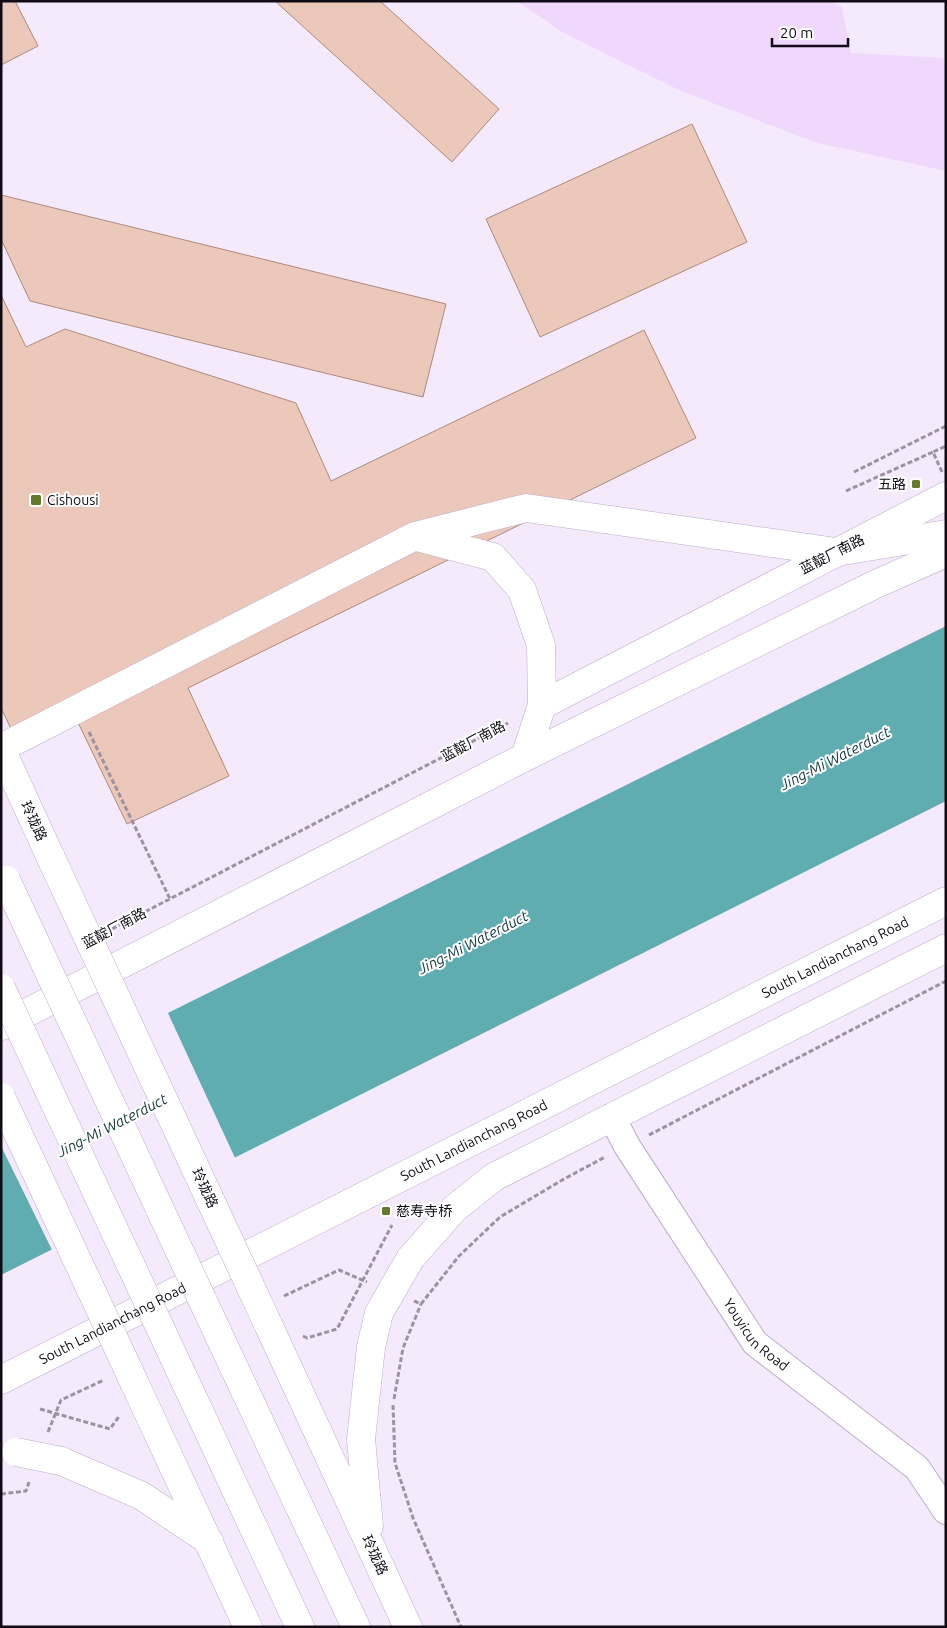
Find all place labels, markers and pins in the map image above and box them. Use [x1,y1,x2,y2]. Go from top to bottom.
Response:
place label: 五路 [878,476,906,492]
marker: 五路 [910,478,922,490]
place label: Cishousi [47,492,99,508]
marker: Cishousi [29,493,43,507]
place label: 慈寿寺桥 [396,1203,452,1219]
marker: 慈寿寺桥 [380,1205,392,1217]

